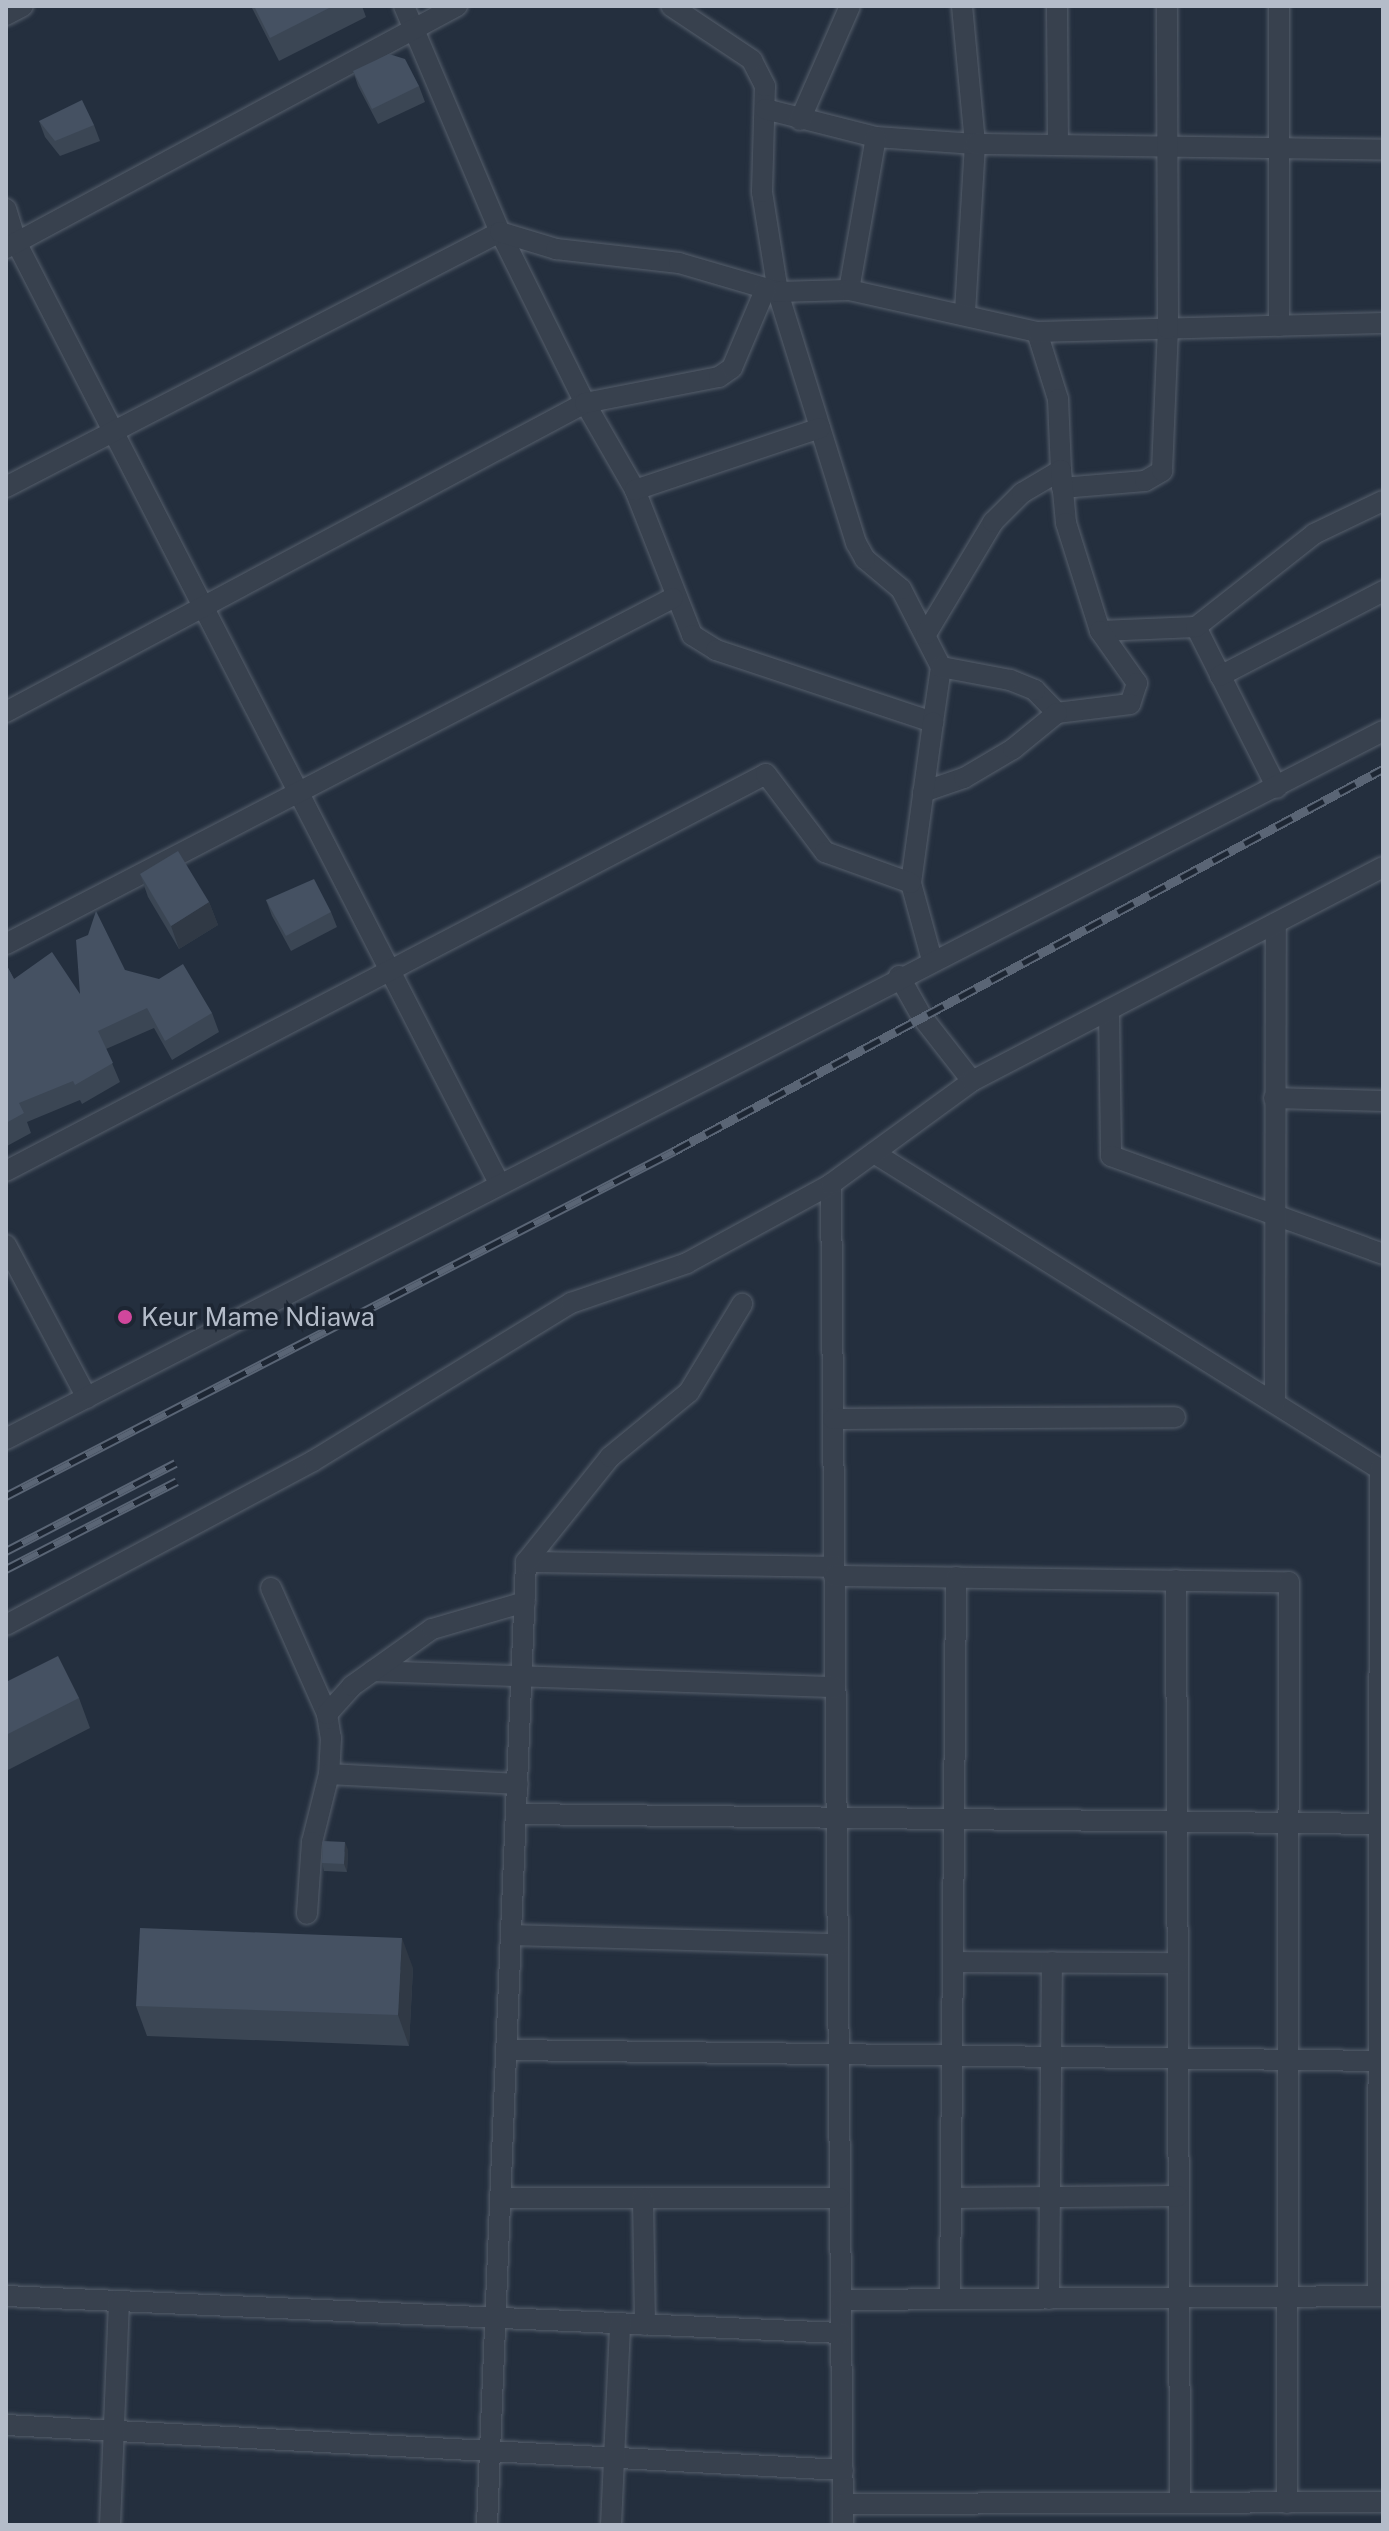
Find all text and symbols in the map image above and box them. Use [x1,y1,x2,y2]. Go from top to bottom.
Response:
place label: Keur Mame Ndiawa [141,1301,375,1333]
marker: Keur Mame Ndiawa [116,1308,134,1326]

